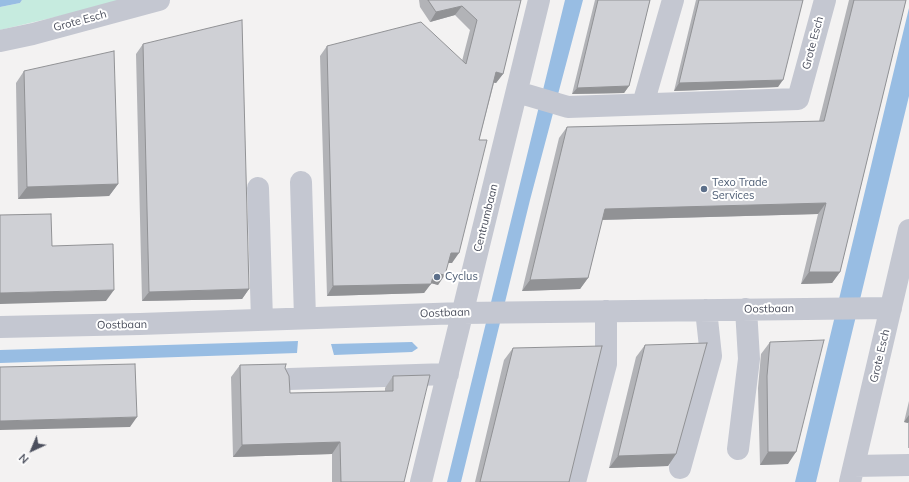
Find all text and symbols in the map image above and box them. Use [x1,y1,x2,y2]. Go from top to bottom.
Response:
street label: Grote Esch [52,8,108,34]
street label: Grote Esch [800,15,826,71]
place label: Texo Trade Services [712,176,768,202]
street label: Centrumbaan [471,183,501,253]
marker: Texo Trade Services [699,184,709,194]
place label: Cyclus [445,270,478,284]
marker: Cyclus [432,272,442,282]
street label: Oostbaan [744,302,794,316]
street label: Oostbaan [420,306,470,320]
street label: Oostbaan [97,318,147,332]
street label: Grote Esch [867,328,893,384]
north arrow [12,430,52,470]
text: N [16,451,32,467]

